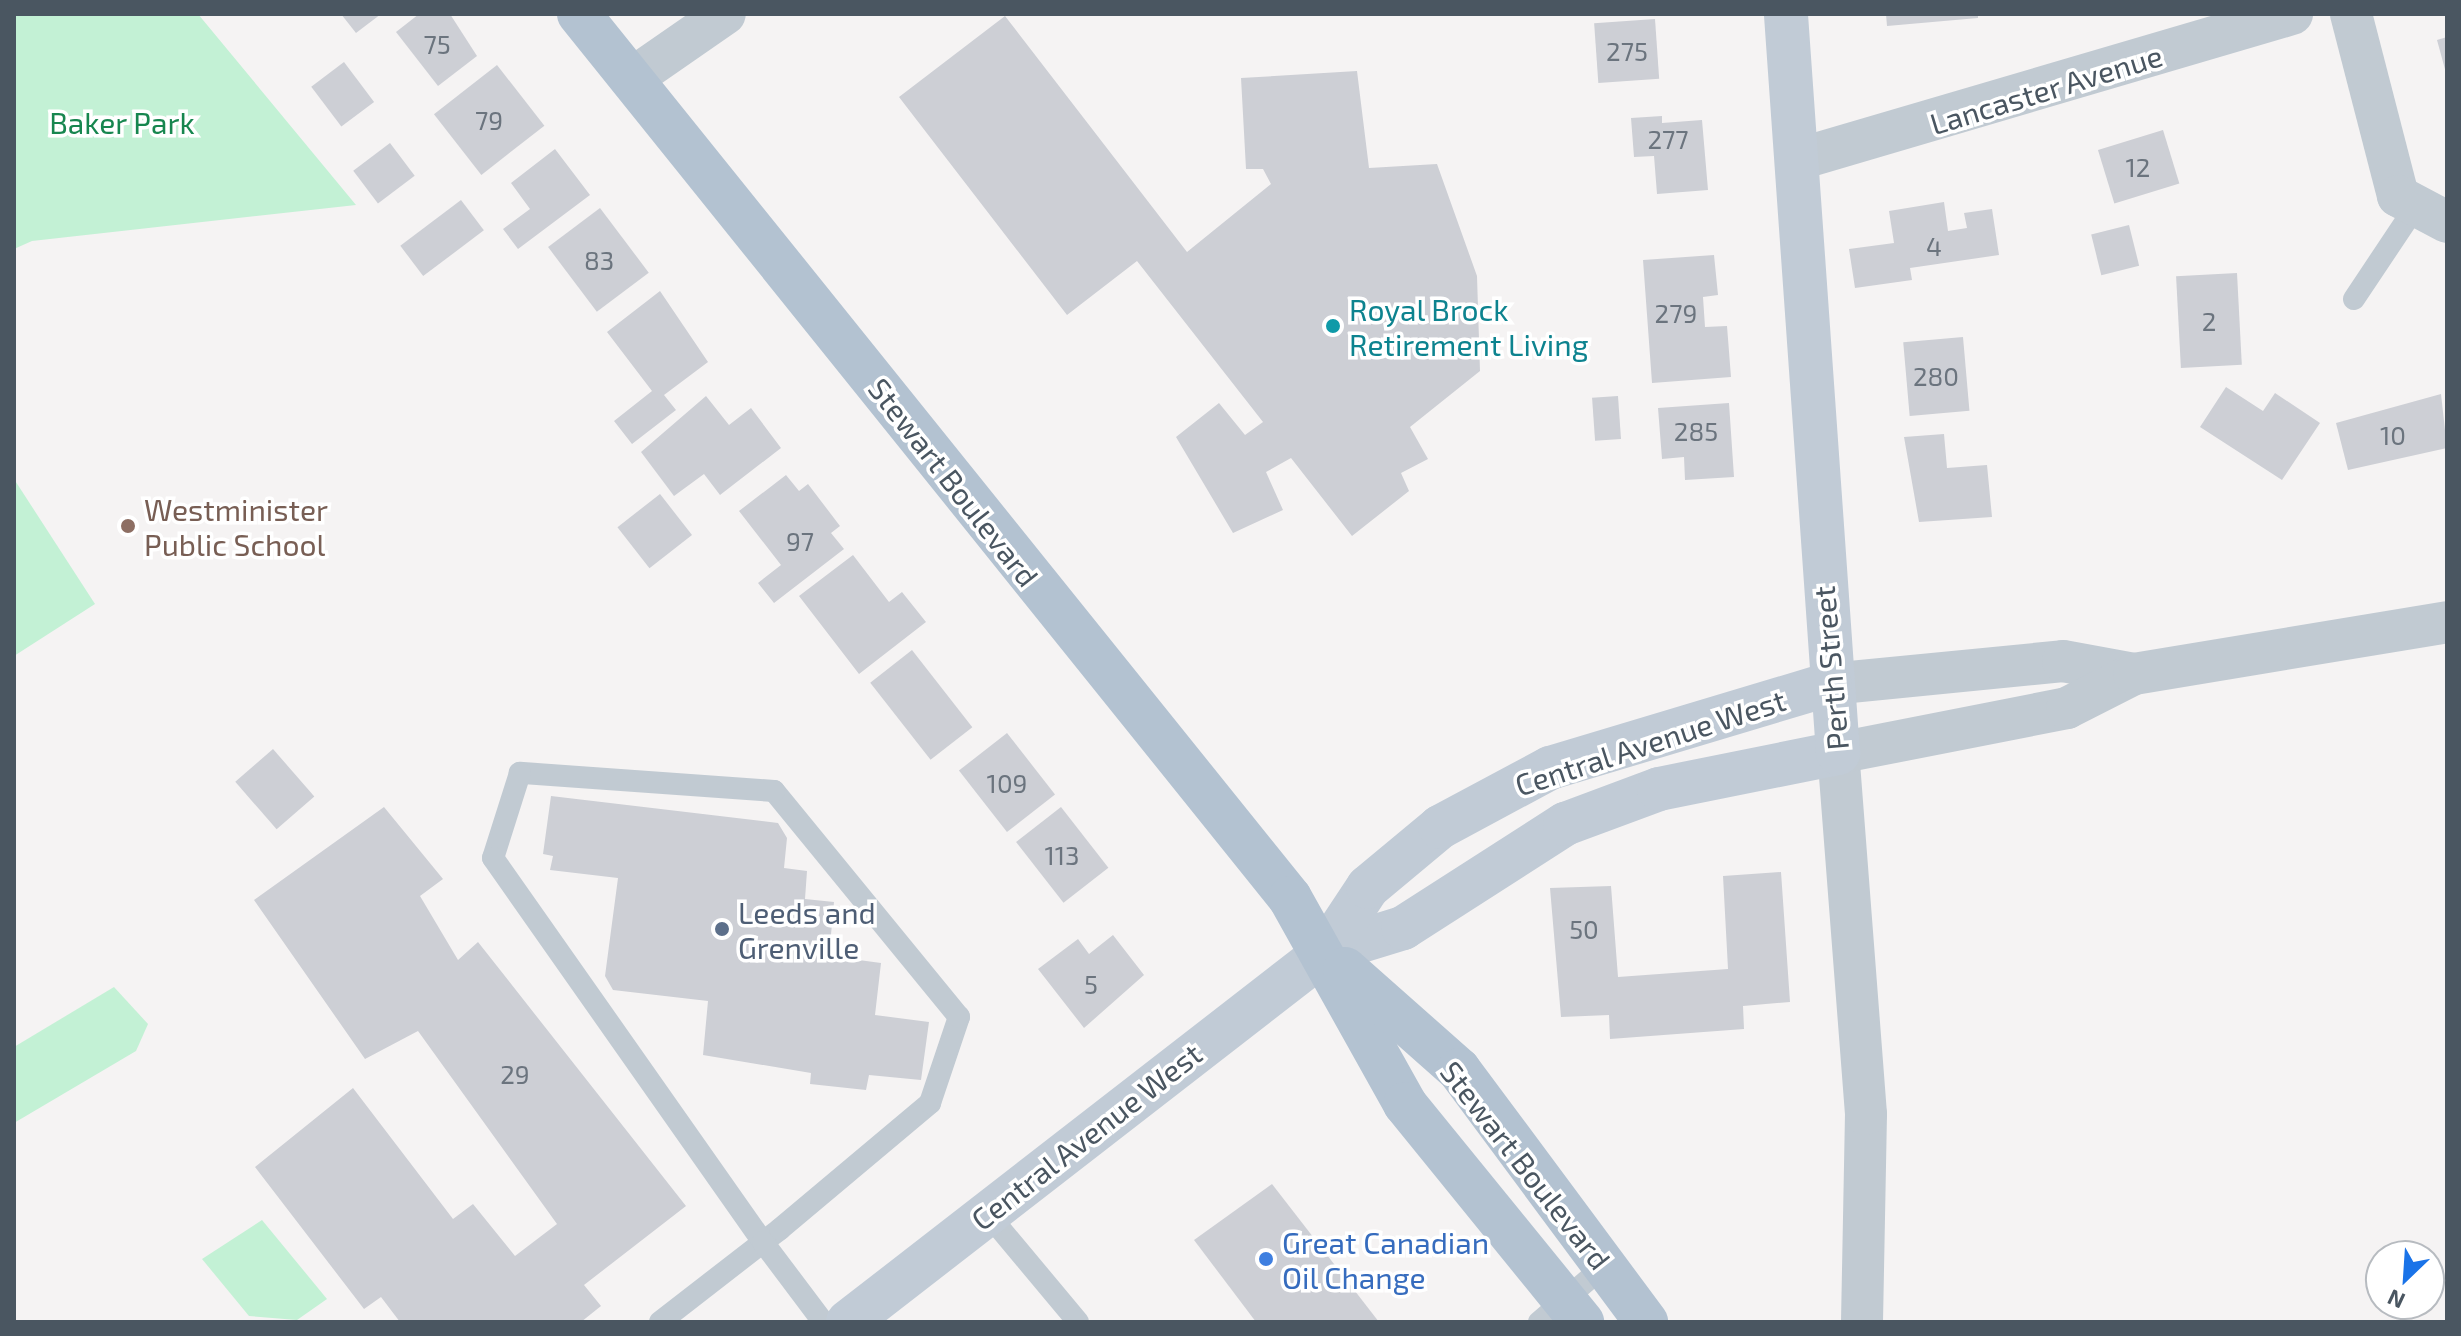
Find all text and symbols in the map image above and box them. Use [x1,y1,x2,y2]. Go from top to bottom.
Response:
house number: 75 [423,28,451,60]
house number: 275 [1606,35,1648,67]
street label: Lancaster Avenue [1925,36,2167,142]
park label: Baker Park [49,104,195,140]
house number: 79 [475,104,503,136]
house number: 277 [1647,123,1689,155]
house number: 12 [2126,151,2150,183]
house number: 4 [1926,230,1942,262]
house number: 83 [584,244,614,276]
place label: Royal Brock Retirement Living [1349,291,1588,362]
house number: 279 [1655,297,1697,329]
house number: 2 [2202,305,2216,337]
marker: Royal Brock Retirement Living [1324,317,1342,335]
house number: 280 [1913,360,1959,392]
street label: Stewart Boulevard [862,371,1046,593]
house number: 285 [1674,415,1718,447]
house number: 10 [2380,419,2406,451]
place label: Westminister Public School [144,491,328,562]
marker: Westminister Public School [119,517,137,535]
house number: 97 [786,525,814,557]
street label: Perth Street [1805,584,1855,752]
street label: Central Avenue West [1509,681,1791,803]
house number: 109 [987,767,1027,799]
house number: 113 [1044,839,1080,871]
place label: Leeds and Grenville [738,894,876,964]
house number: 50 [1569,913,1599,945]
marker: Leeds and Grenville [713,920,731,938]
house number: 5 [1084,968,1098,1000]
street label: Central Avenue West [963,1034,1209,1238]
street label: Stewart Boulevard [1434,1054,1618,1276]
house number: 29 [500,1058,530,1090]
place label: Great Canadian Oil Change [1282,1224,1489,1294]
north arrow [2365,1240,2445,1320]
marker: Great Canadian Oil Change [1257,1250,1275,1268]
text: N [2383,1285,2408,1315]

